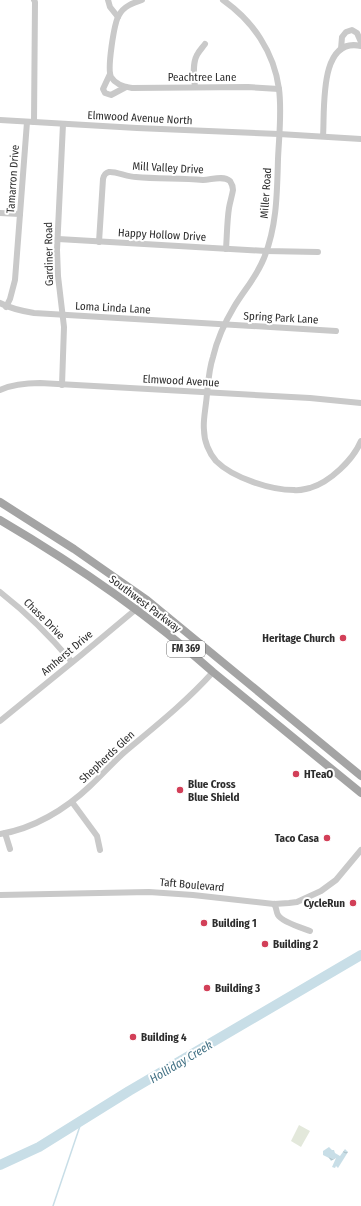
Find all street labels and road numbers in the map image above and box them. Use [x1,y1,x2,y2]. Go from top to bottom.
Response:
street label: Peachtree Lane [168,71,236,84]
street label: Elmwood Avenue North [87,109,193,127]
street label: Tamarron Drive [4,144,22,214]
street label: Mill Valley Drive [132,160,204,176]
street label: Miller Road [258,167,274,219]
street label: Gardiner Road [42,222,56,286]
street label: Happy Hollow Drive [118,226,206,244]
street label: Loma Linda Lane [75,300,151,316]
street label: Spring Park Lane [243,310,319,326]
street label: Elmwood Avenue [142,373,220,389]
street label: Southwest Parkway [106,573,184,635]
street label: Chase Drive [21,596,67,642]
street label: Amherst Drive [39,628,95,678]
road number: FM 369 [167,641,205,657]
street label: Shepherds Glen [77,728,137,786]
street label: Taft Boulevard [159,876,225,894]

